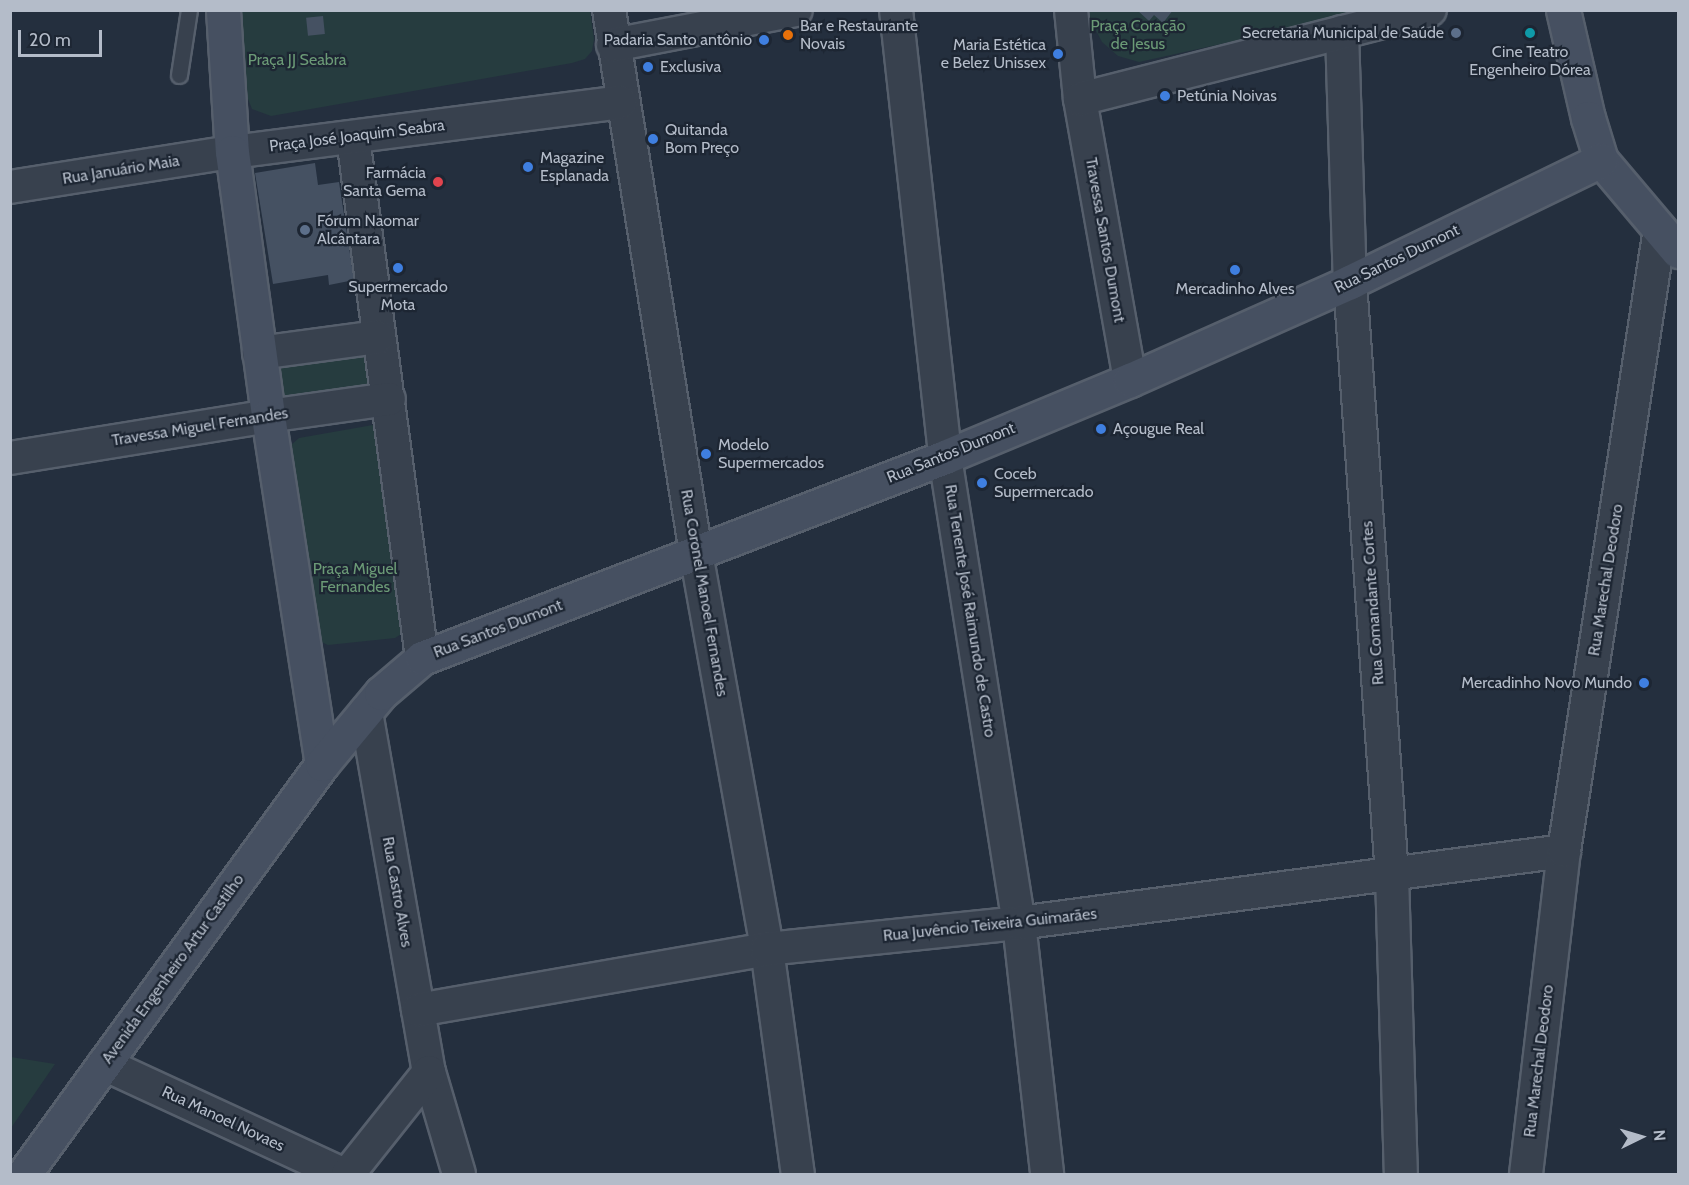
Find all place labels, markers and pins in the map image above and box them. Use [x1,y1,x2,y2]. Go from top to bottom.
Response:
place label: Bar e Restaurante Novais [800,16,918,54]
place label: Secretaria Municipal de Saúde [1242,23,1444,43]
marker: Secretaria Municipal de Saúde [1449,26,1463,40]
marker: Cine Teatro Engenheiro Dórea [1523,26,1537,40]
marker: Bar e Restaurante Novais [781,28,795,42]
place label: Padaria Santo antônio [604,30,752,50]
marker: Padaria Santo antônio [757,33,771,47]
place label: Maria Estética e Belez Unissex [941,35,1046,73]
place label: Cine Teatro Engenheiro Dórea [1469,42,1591,80]
marker: Maria Estética e Belez Unissex [1051,47,1065,61]
place label: Exclusiva [660,57,721,77]
marker: Exclusiva [641,60,655,74]
place label: Petúnia Noivas [1177,86,1277,106]
marker: Petúnia Noivas [1158,89,1172,103]
place label: Quitanda Bom Preço [665,120,739,158]
marker: Quitanda Bom Preço [646,132,660,146]
place label: Magazine Esplanada [540,148,609,186]
marker: Magazine Esplanada [521,160,535,174]
place label: Farmácia Santa Gema [343,163,426,201]
marker: Farmácia Santa Gema [431,175,445,189]
place label: Fórum Naomar Alcântara [317,211,419,249]
marker: Fórum Naomar Alcântara [298,223,312,237]
marker: Supermercado Mota [391,261,405,275]
marker: Mercadinho Alves [1228,263,1242,277]
place label: Supermercado Mota [348,277,448,315]
place label: Mercadinho Alves [1175,279,1295,299]
place label: Açougue Real [1113,419,1204,439]
marker: Açougue Real [1094,422,1108,436]
place label: Modelo Supermercados [718,435,824,473]
marker: Modelo Supermercados [699,447,713,461]
place label: Coceb Supermercado [994,464,1093,502]
marker: Coceb Supermercado [975,476,989,490]
place label: Mercadinho Novo Mundo [1461,673,1632,693]
marker: Mercadinho Novo Mundo [1637,676,1651,690]

